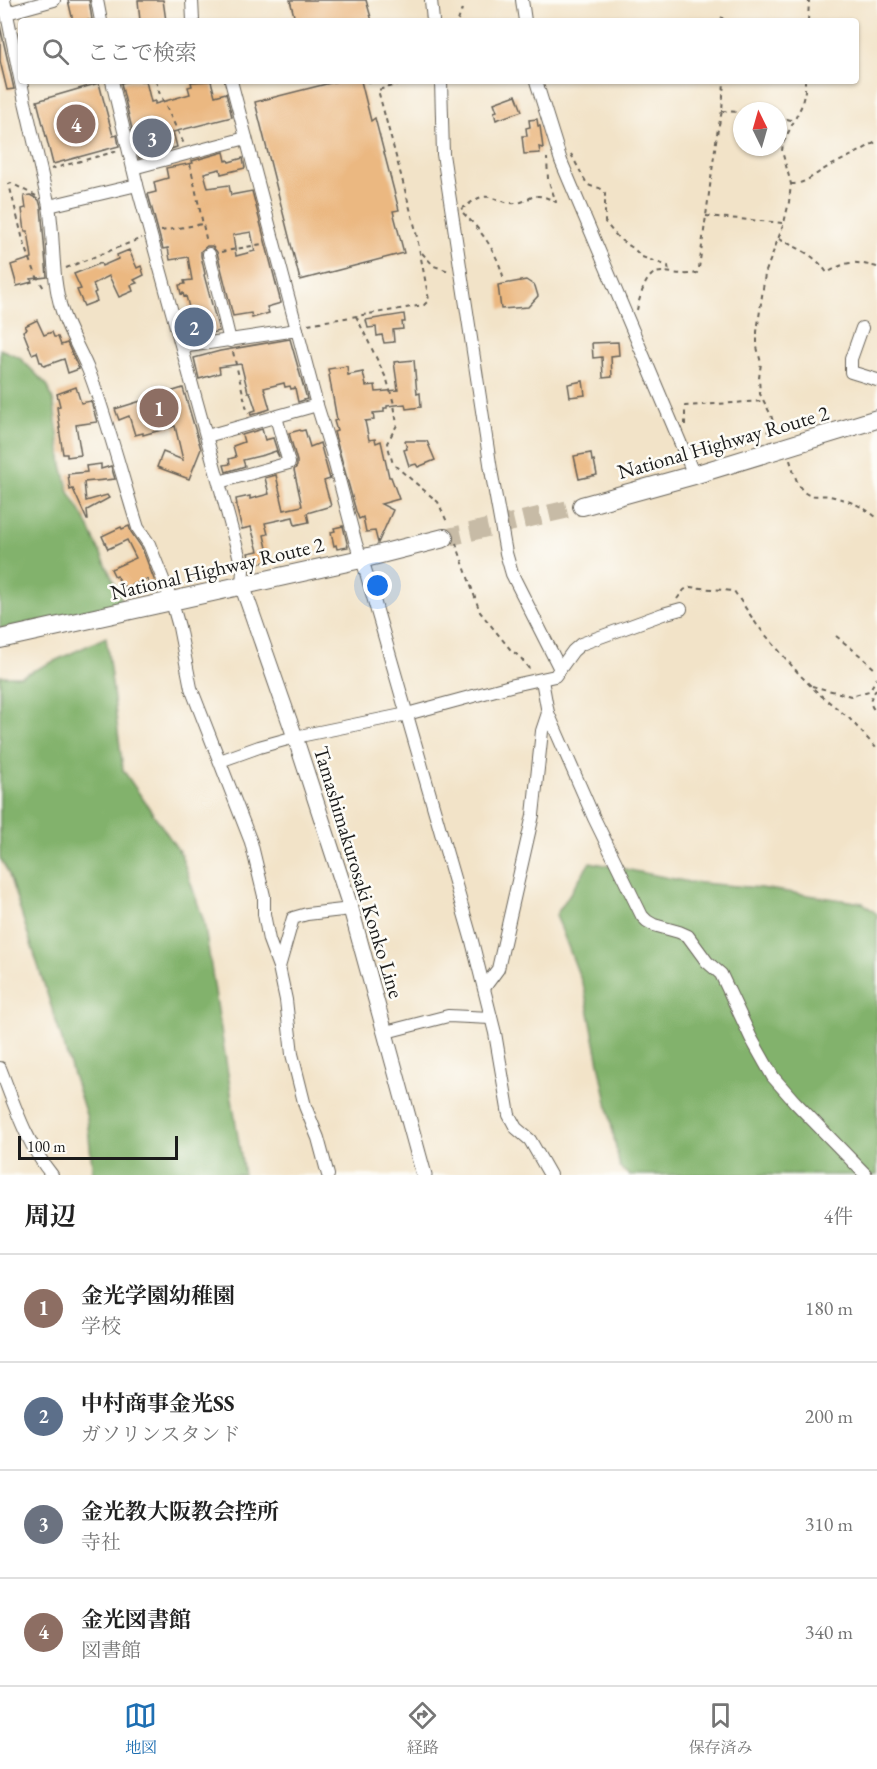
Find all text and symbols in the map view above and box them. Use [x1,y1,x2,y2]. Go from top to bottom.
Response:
search box [18,18,859,84]
icon: search [39,35,72,68]
text: ここで検索 [87,38,197,67]
pin: 4 [56,102,96,146]
north arrow [733,102,787,156]
pin: 3 [132,116,172,160]
pin: 2 [174,304,214,350]
pin: 1 [140,386,178,430]
street label: National Highway Route 2 [614,399,832,485]
street label: National Highway Route 2 [107,530,327,606]
your location [363,571,392,600]
street label: Tamashimakurosaki Konko Line [308,743,410,1001]
scale bar [18,1133,178,1160]
text: 100 m [27,1136,66,1157]
text: 周辺 [24,1199,76,1233]
text: 4件 [823,1203,853,1229]
text: 金光学園幼稚園 [81,1281,235,1310]
text: 1 [38,1295,49,1321]
text: 180 m [805,1295,853,1321]
text: 学校 [81,1313,121,1339]
text: 中村商事金光SS [81,1389,235,1418]
text: 2 [38,1403,49,1429]
text: 200 m [805,1403,853,1429]
text: ガソリンスタンド [81,1421,240,1447]
text: 金光教大阪教会控所 [81,1497,279,1526]
text: 3 [38,1511,49,1537]
text: 310 m [805,1511,853,1537]
text: 寺社 [81,1529,121,1555]
text: 金光図書館 [81,1605,191,1634]
text: 4 [38,1619,49,1645]
text: 340 m [805,1619,853,1645]
text: 図書館 [81,1637,141,1663]
tab: 地図 [124,1699,157,1758]
tab: 経路 [406,1699,439,1758]
tab: 保存済み [688,1699,752,1758]

